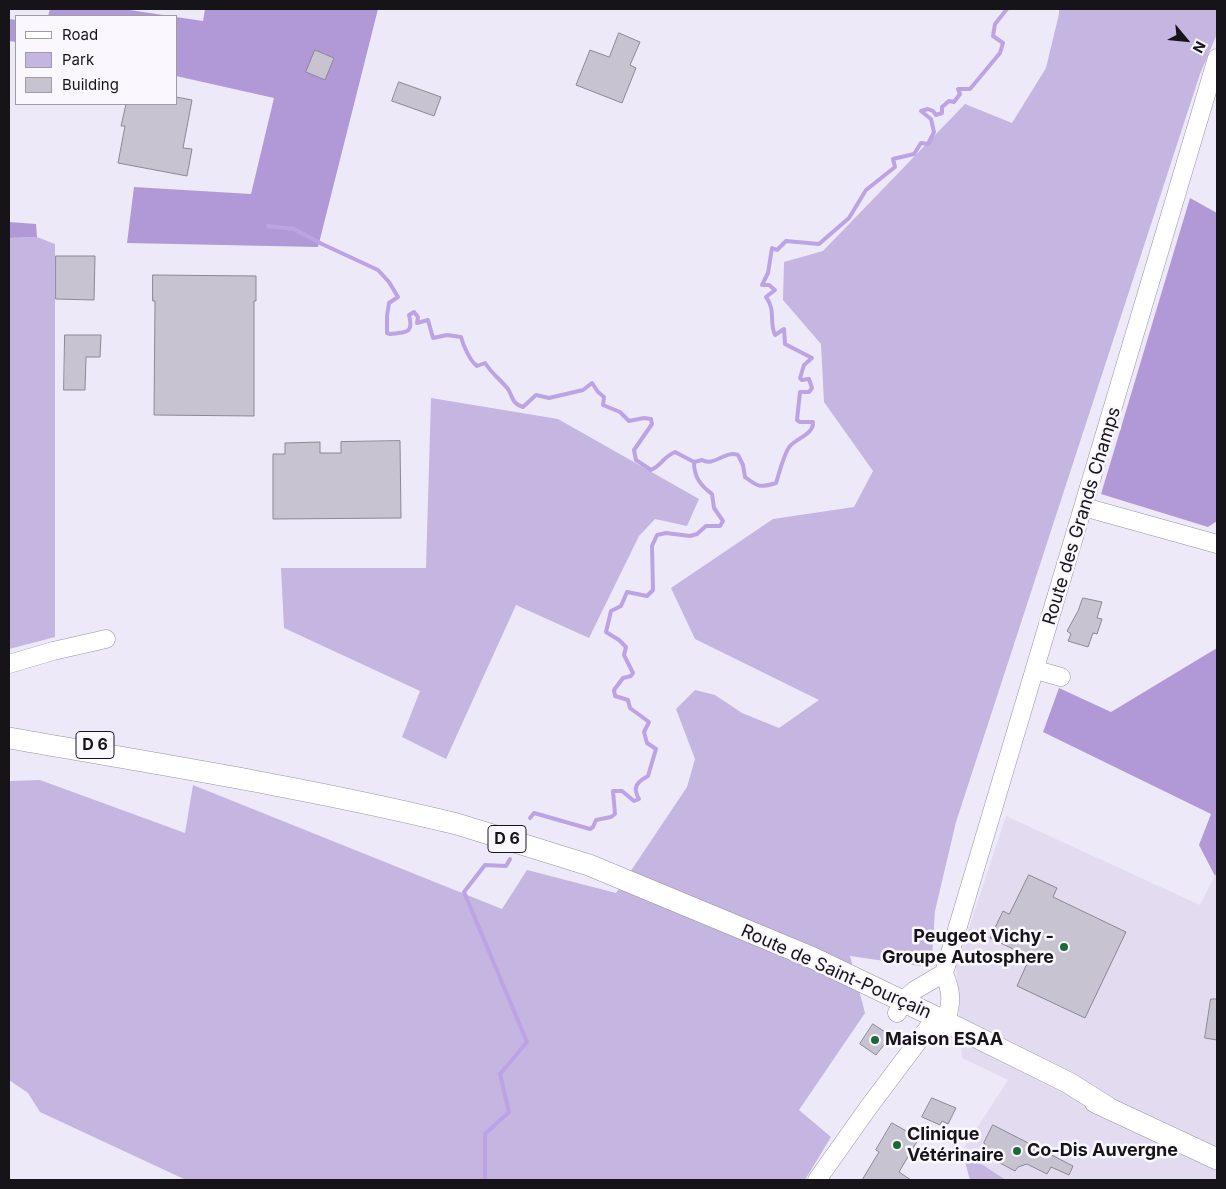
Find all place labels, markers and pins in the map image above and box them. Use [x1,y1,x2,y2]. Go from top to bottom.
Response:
place label: Peugeot Vichy - Groupe Autosphere [882,926,1054,969]
marker: Peugeot Vichy - Groupe Autosphere [1058,941,1070,953]
place label: Maison ESAA [885,1029,1003,1051]
marker: Maison ESAA [869,1034,881,1046]
place label: Clinique Vétérinaire [907,1124,1004,1166]
marker: Clinique Vétérinaire [891,1139,903,1151]
place label: Co-Dis Auvergne [1027,1140,1178,1162]
marker: Co-Dis Auvergne [1011,1145,1023,1157]

